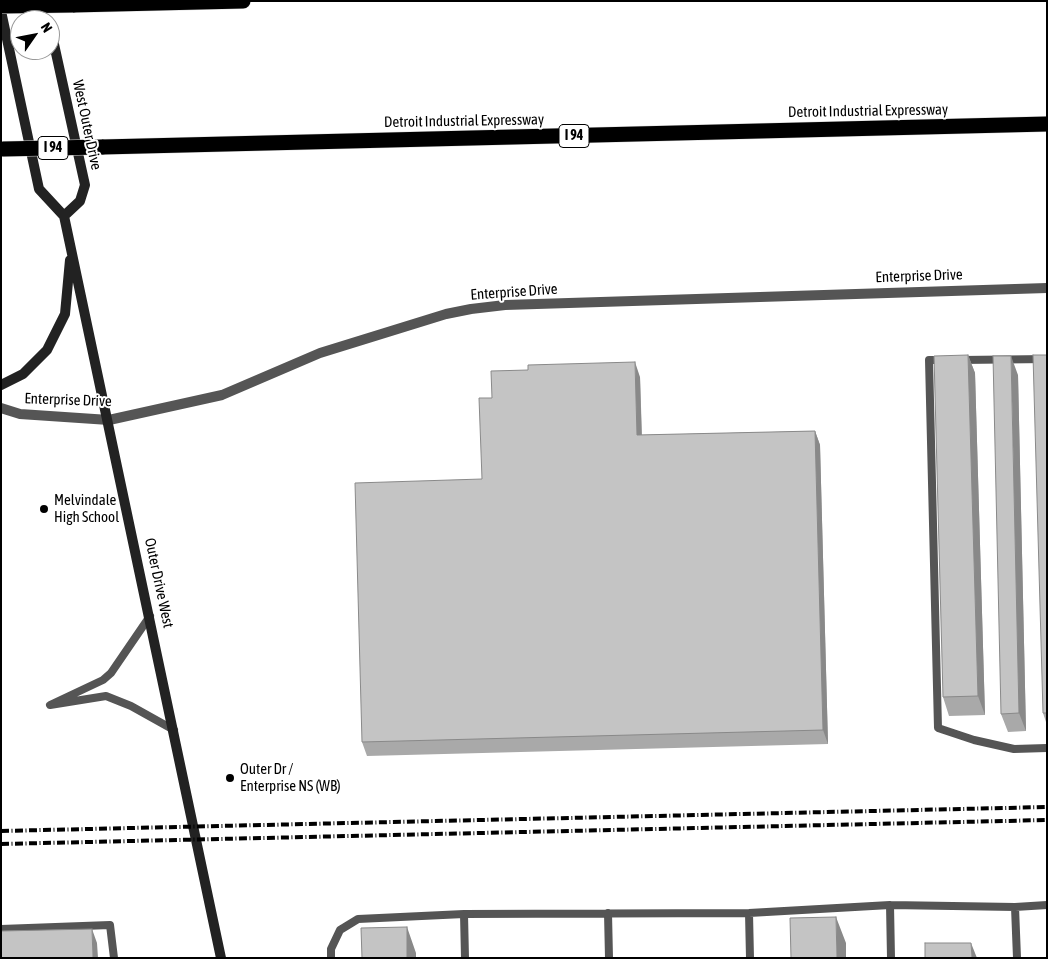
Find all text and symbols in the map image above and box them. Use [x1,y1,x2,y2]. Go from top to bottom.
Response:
north arrow [10,10,60,60]
text: N [38,20,56,35]
street label: West Outer Drive [69,78,105,172]
street label: Detroit Industrial Expressway [788,101,948,121]
street label: Detroit Industrial Expressway [384,111,544,131]
road number: I 94 [559,124,589,148]
road number: I 94 [38,136,68,160]
street label: Enterprise Drive [875,265,963,287]
street label: Enterprise Drive [470,280,558,304]
street label: Enterprise Drive [24,389,112,411]
place label: Melvindale High School [54,491,119,526]
marker: Melvindale High School [38,503,50,515]
street label: Outer Drive West [141,536,177,630]
place label: Outer Dr / Enterprise NS (WB) [240,760,341,795]
marker: Outer Dr / Enterprise NS (WB) [224,772,236,784]

